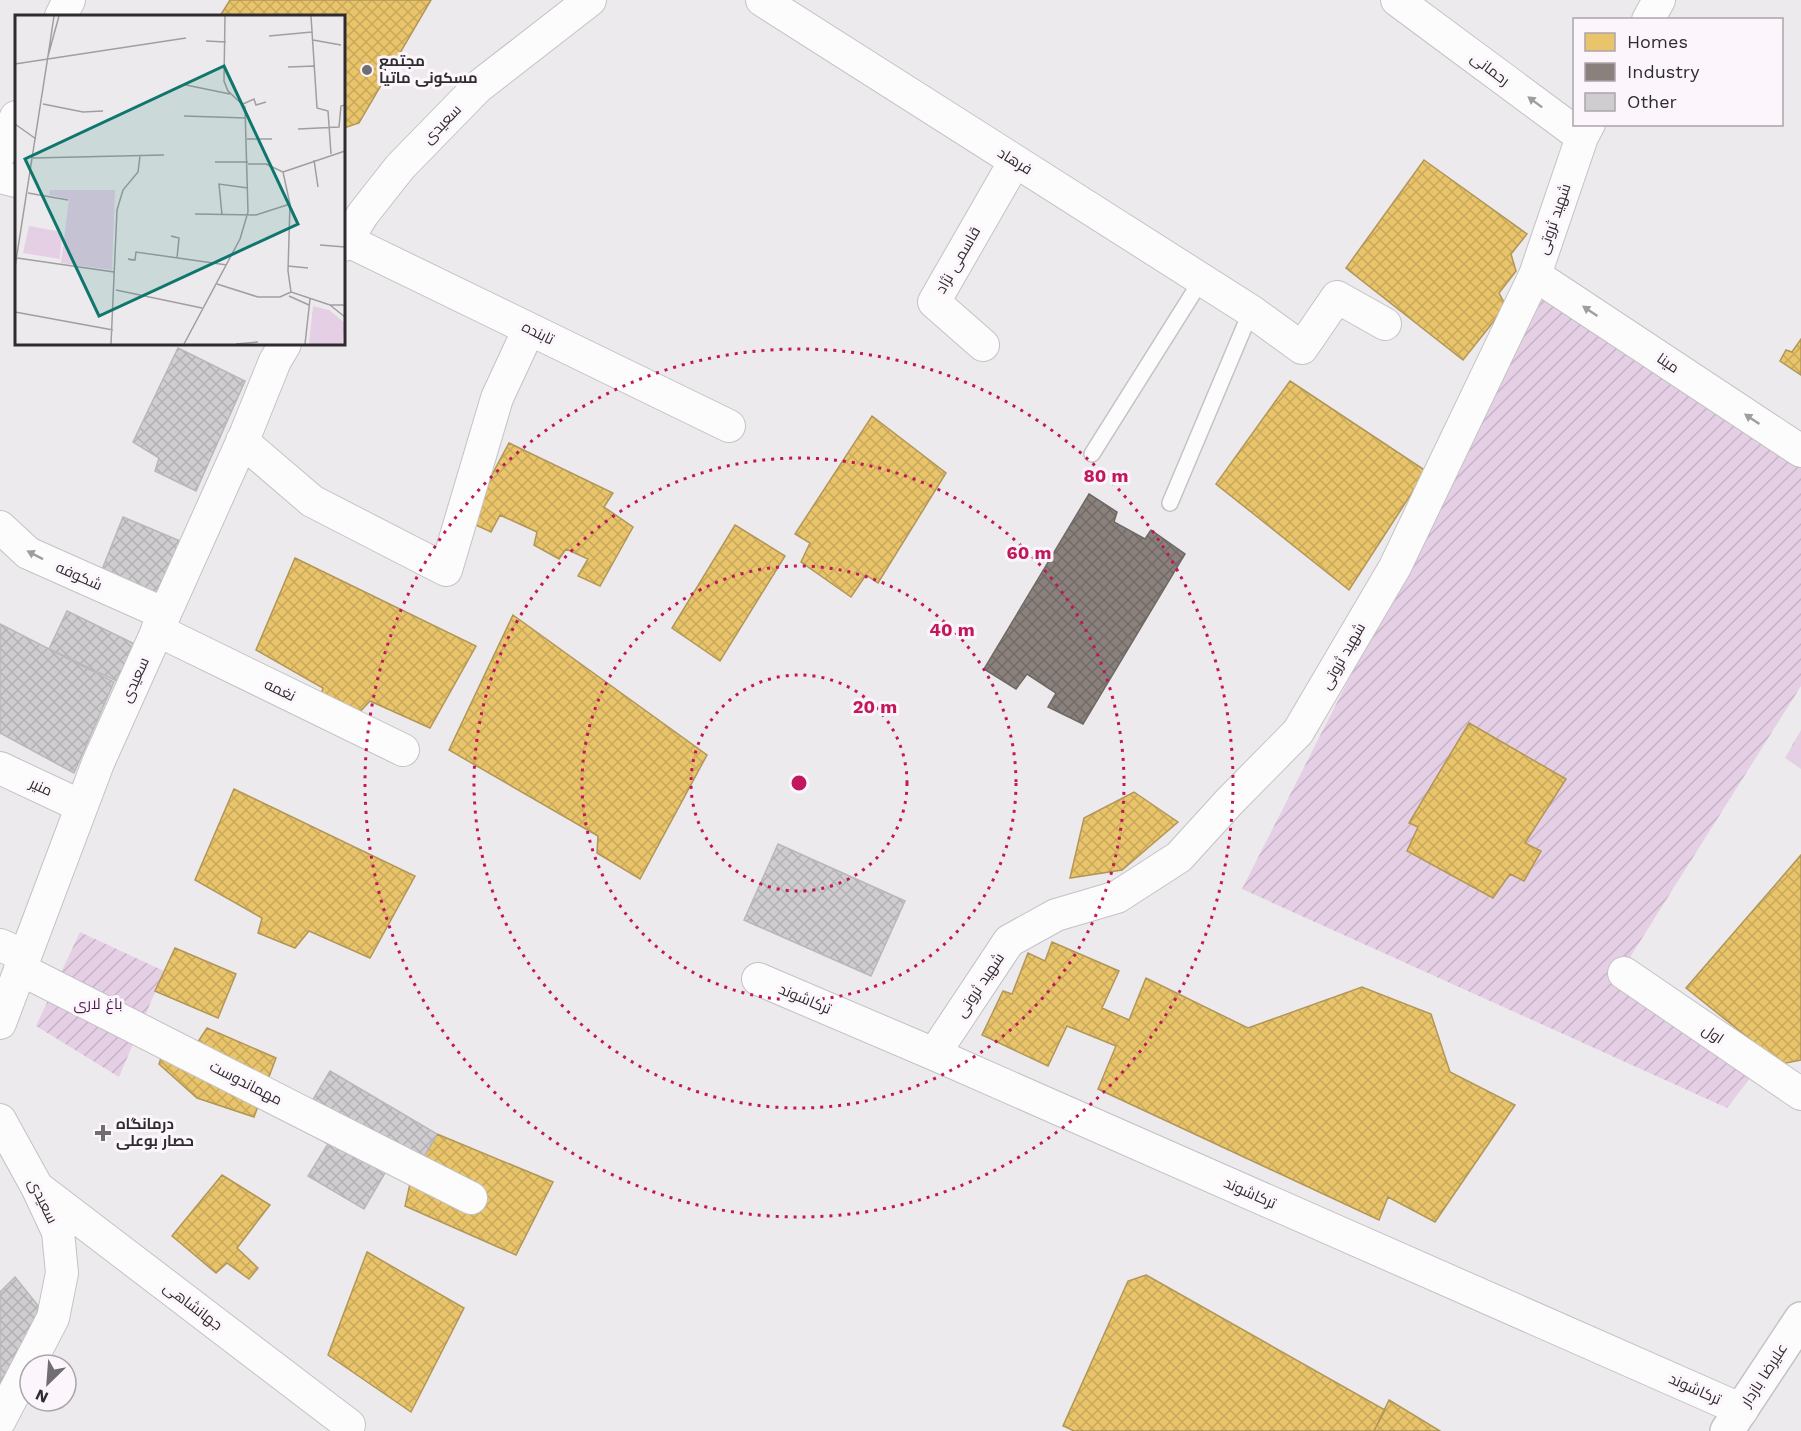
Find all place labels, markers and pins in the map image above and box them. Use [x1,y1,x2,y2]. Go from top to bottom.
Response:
place label: مجتمع مسکونی ماتیا [379,52,478,87]
marker: مجتمع مسکونی ماتیا [360,63,374,77]
centre of rings [789,773,809,793]
place label: درمانگاه حصار بوعلی [116,1115,194,1150]
marker: درمانگاه حصار بوعلی [94,1124,112,1142]

